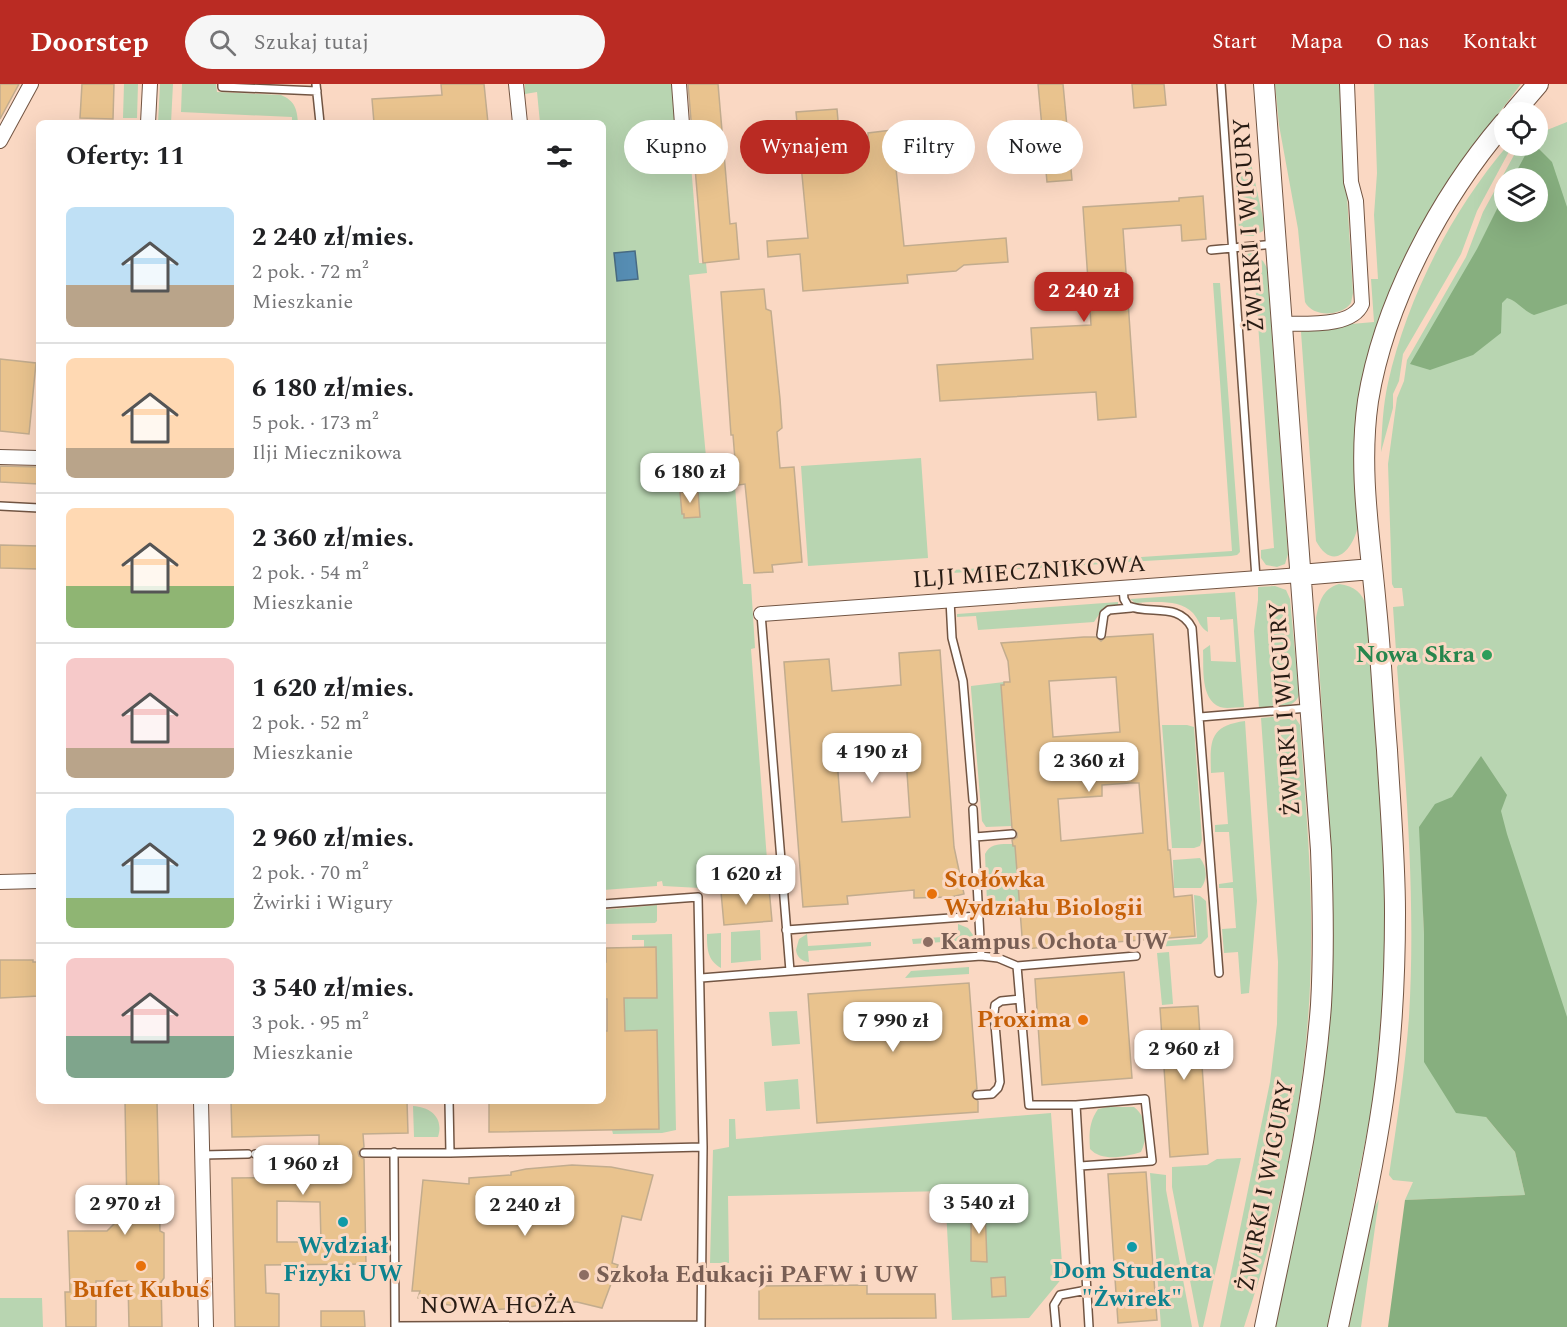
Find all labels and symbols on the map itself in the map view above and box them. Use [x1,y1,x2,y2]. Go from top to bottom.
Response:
street label: ŻWIRKI I WIGURY [1224,117,1274,333]
pin: 2 240 zł [1022,272,1146,323]
pin: 6 180 zł [628,453,752,504]
street label: ILJI MIECZNIKOWA [911,546,1147,598]
street label: ŻWIRKI I WIGURY [1260,601,1310,817]
place label: Nowa Skra [1356,637,1476,673]
marker: Nowa Skra [1480,648,1494,662]
pin: 4 190 zł [810,733,934,784]
pin: 2 360 zł [1027,742,1151,793]
pin: 1 620 zł [684,855,808,906]
place label: Stołówka Wydziału Biologii [944,862,1143,926]
marker: Stołówka Wydziału Biologii [925,887,939,901]
place label: Kampus Ochota UW [940,924,1168,960]
marker: Kampus Ochota UW [921,935,935,949]
pin: 7 990 zł [831,1002,955,1053]
place label: Proxima [977,1002,1072,1038]
marker: Proxima [1076,1013,1090,1027]
pin: 2 960 zł [1122,1030,1246,1081]
street label: ŻWIRKI I WIGURY [1228,1077,1304,1295]
pin: 1 960 zł [241,1145,365,1196]
pin: 3 540 zł [917,1184,1041,1235]
pin: 2 970 zł [63,1185,187,1236]
pin: 2 240 zł [463,1186,587,1237]
marker: Wydział Fizyki UW [336,1215,350,1229]
place label: Wydział Fizyki UW [283,1228,403,1292]
marker: Dom Studenta "Żwirek" [1125,1240,1139,1254]
place label: Dom Studenta "Żwirek" [1052,1253,1213,1317]
place label: Szkoła Edukacji PAFW i UW [596,1257,918,1293]
marker: Bufet Kubuś [134,1259,148,1273]
marker: Szkoła Edukacji PAFW i UW [577,1268,591,1282]
place label: Bufet Kubuś [72,1272,210,1308]
street label: NOWA HOŻA [420,1288,576,1324]

